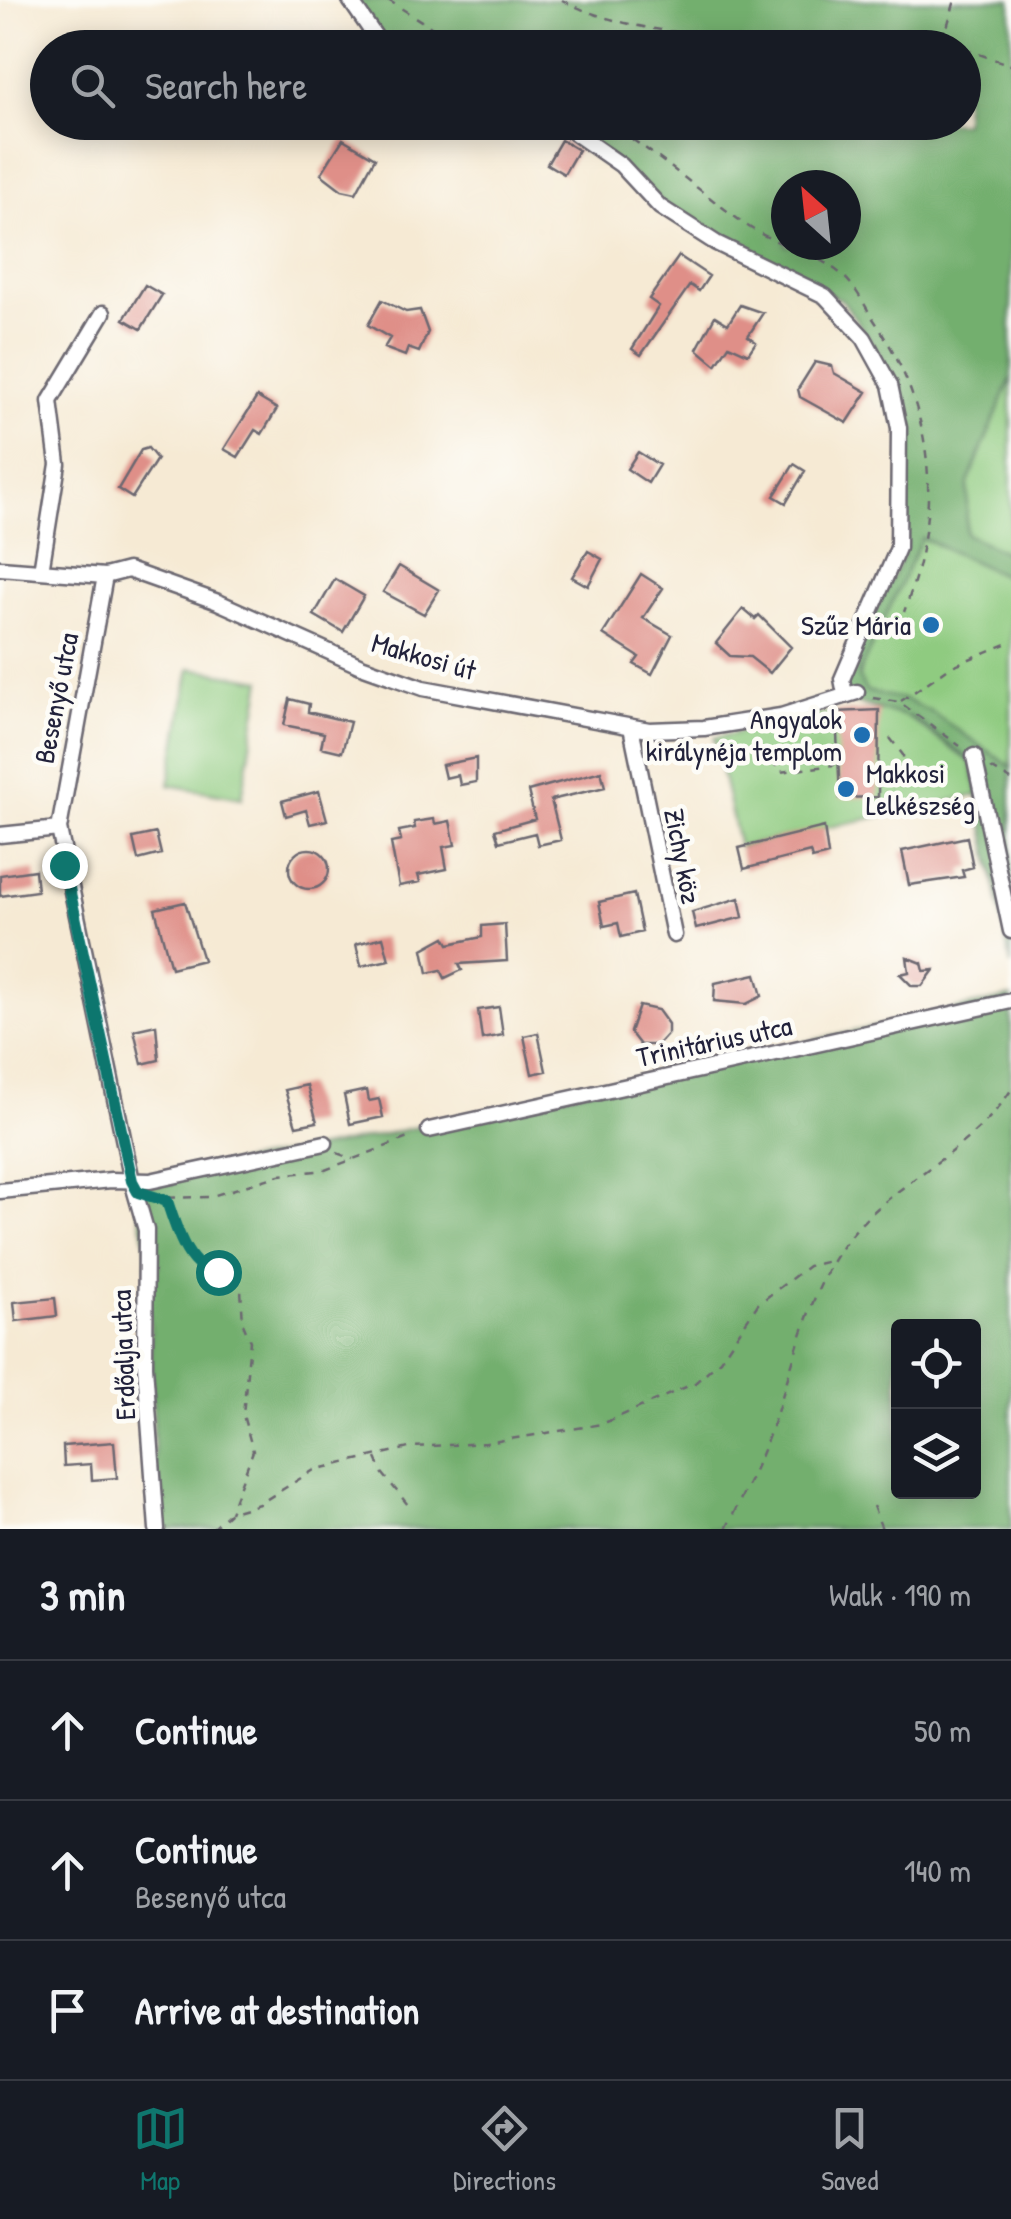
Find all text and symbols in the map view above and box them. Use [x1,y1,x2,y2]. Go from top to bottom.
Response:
search box [30,30,981,140]
icon: search [65,58,120,113]
text: Search here [145,59,307,111]
north arrow [771,170,861,260]
place label: Szűz Mária [801,606,911,644]
marker: Szűz Mária [920,614,942,636]
street label: Makkosi út [368,623,481,689]
street label: Besenyő utca [25,629,87,766]
place label: Angyalok királynéja templom [646,700,842,770]
marker: Angyalok királynéja templom [851,724,873,746]
place label: Makkosi Lelkészség [866,754,975,824]
marker: Makkosi Lelkészség [835,778,857,800]
street label: Zichy köz [655,805,711,907]
route end [42,843,88,889]
street label: Trinitárius utca [633,1006,795,1076]
route start [196,1250,242,1296]
street label: Erdőalja utca [102,1289,144,1421]
map controls [891,1319,981,1499]
button: locate [891,1319,981,1409]
button: layers [891,1409,981,1499]
text: 3 min [40,1566,125,1623]
text: Walk · 190 m [829,1573,971,1616]
icon: ahead [40,1703,95,1758]
text: Continue [135,1704,257,1756]
text: 50 m [914,1709,971,1752]
text: Continue [135,1823,257,1875]
icon: ahead [40,1843,95,1898]
text: 140 m [904,1849,971,1892]
text: Besenyő utca [135,1875,286,1918]
icon: arrive [40,1983,95,2038]
text: Arrive at destination [135,1984,419,2036]
tab: Map [133,2101,188,2199]
tab: Directions [453,2101,556,2199]
tab: Saved [821,2101,878,2199]

